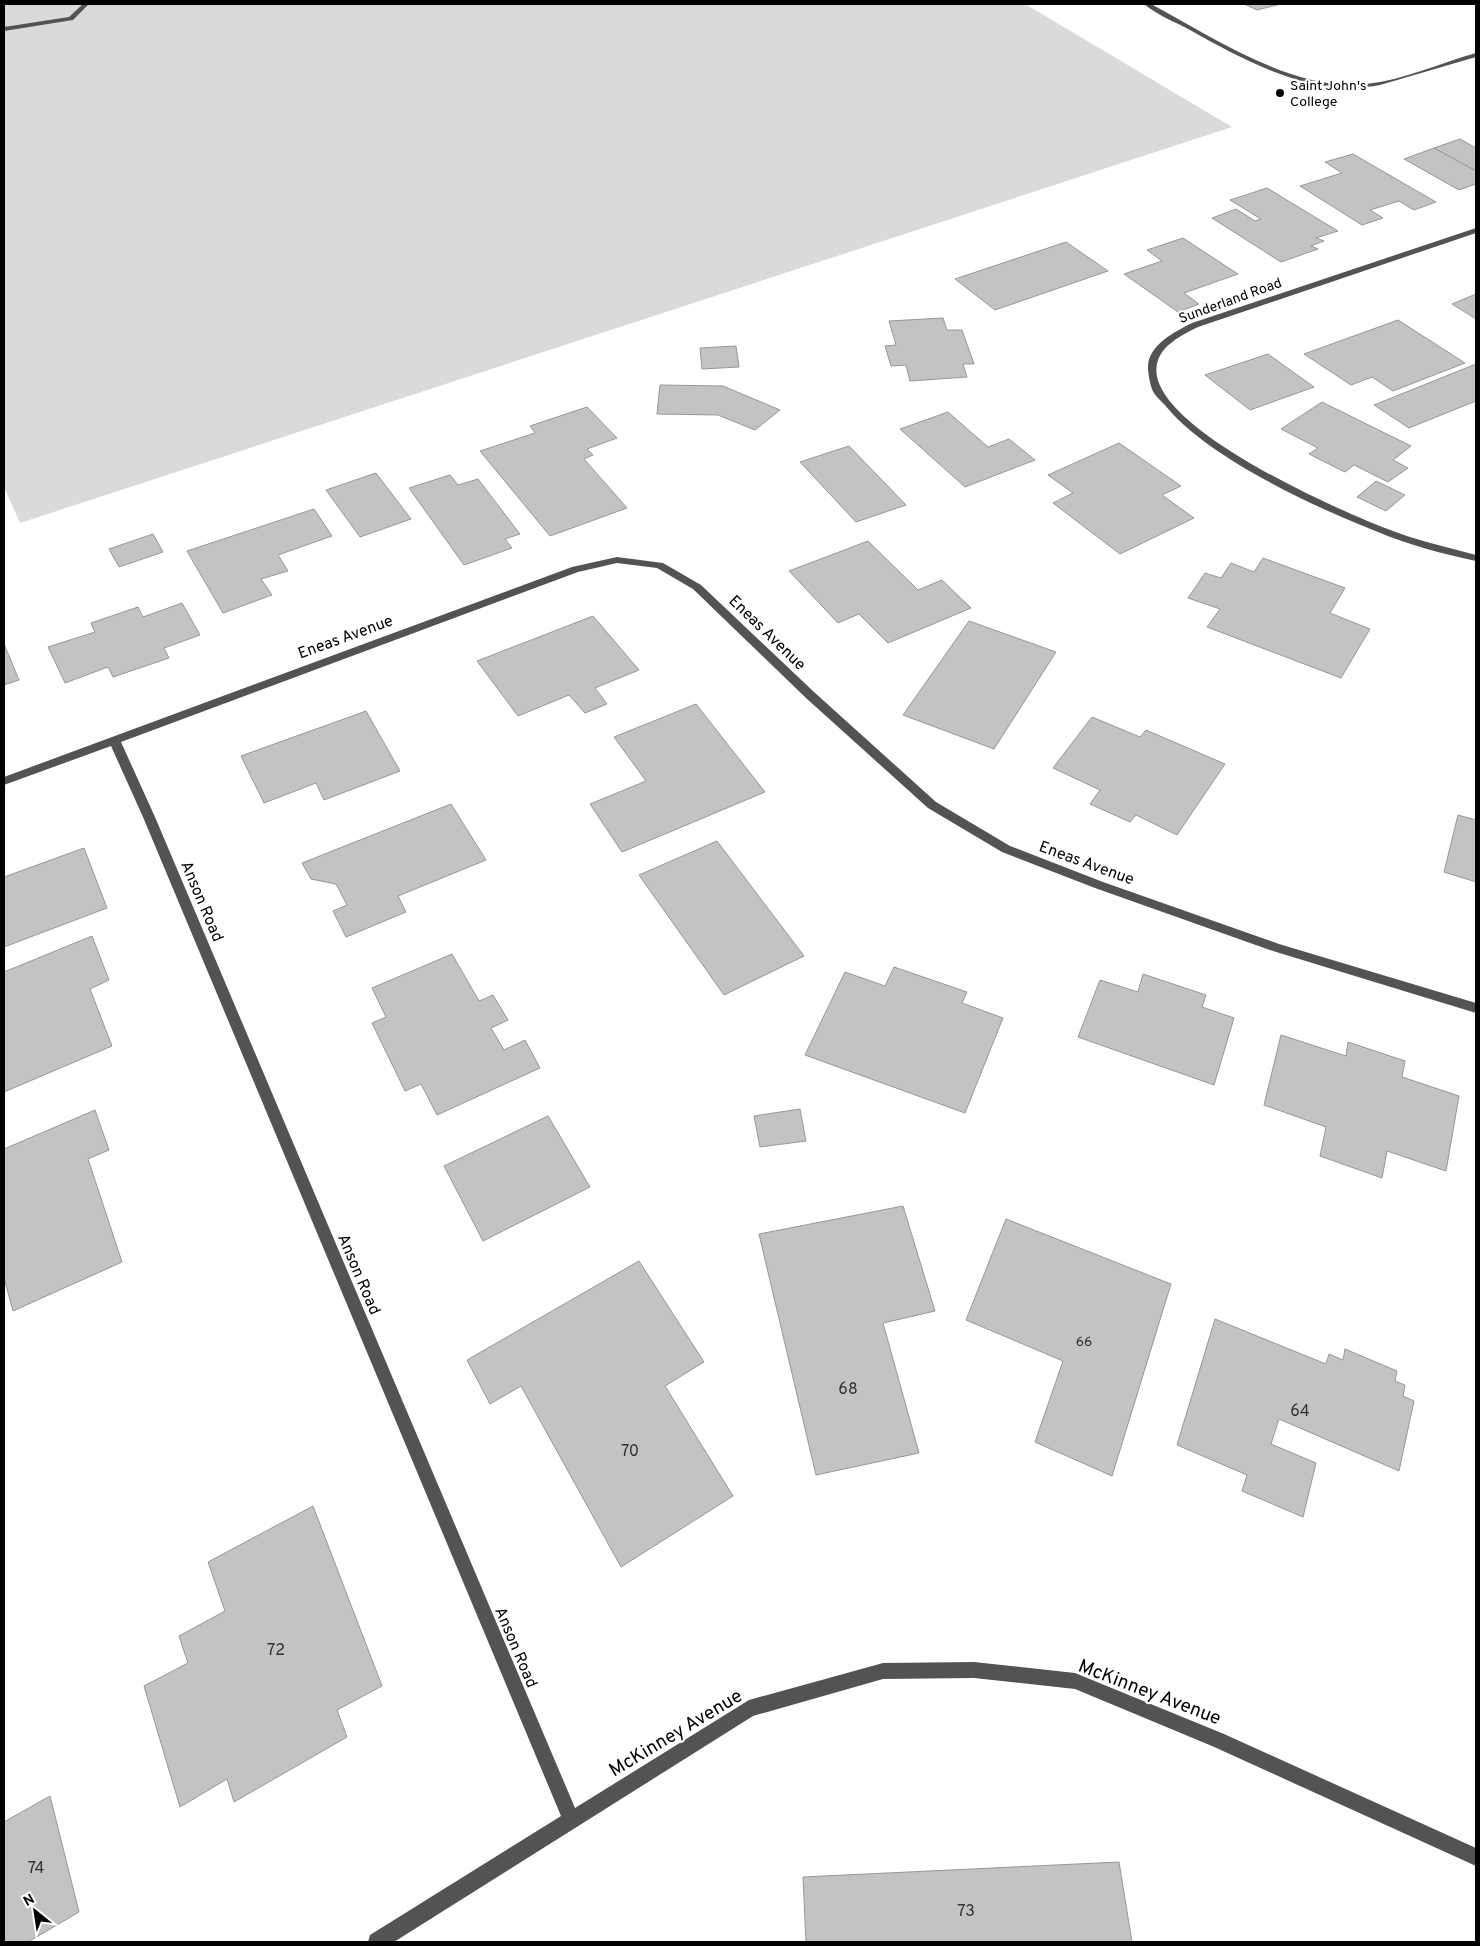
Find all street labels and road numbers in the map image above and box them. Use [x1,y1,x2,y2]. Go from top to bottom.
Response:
street label: Sunderland Road [1177,275,1284,328]
street label: Eneas Avenue [724,592,809,675]
street label: Eneas Avenue [295,611,396,664]
street label: Eneas Avenue [1036,837,1137,890]
street label: Anson Road [175,858,227,945]
street label: Anson Road [332,1231,384,1318]
street label: Anson Road [489,1604,541,1691]
street label: McKinney Avenue [1074,1655,1224,1731]
street label: McKinney Avenue [605,1684,747,1783]

